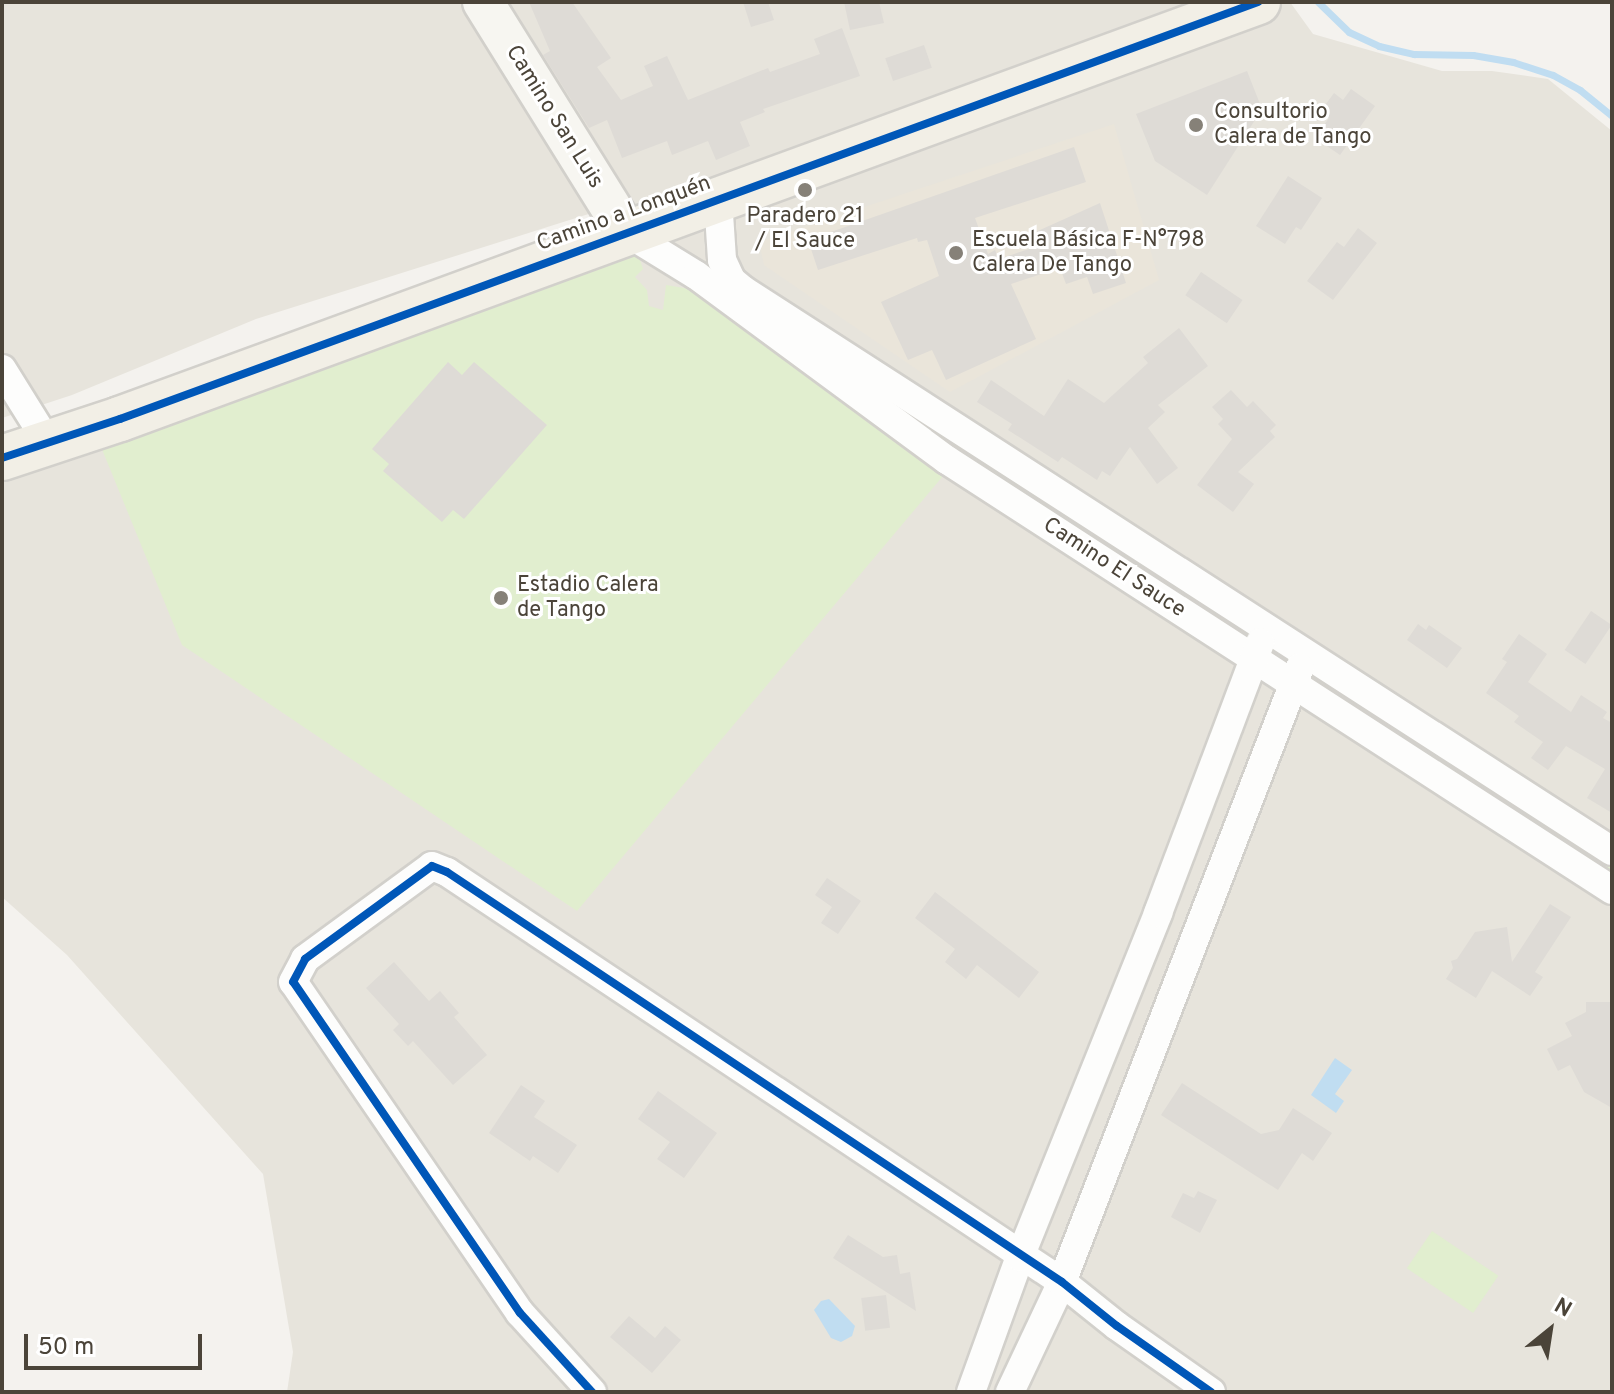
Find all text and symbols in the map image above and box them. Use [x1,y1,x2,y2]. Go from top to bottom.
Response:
street label: Camino San Luis [499,41,609,193]
place label: Consultorio Calera de Tango [1214,99,1372,150]
marker: Consultorio Calera de Tango [1185,114,1207,136]
street label: Camino a Lonquén [533,170,715,258]
marker: Paradero 21 / El Sauce [796,181,814,199]
place label: Paradero 21 / El Sauce [747,203,863,254]
place label: Escuela Básica F-N°798 Calera De Tango [972,227,1205,278]
marker: Escuela Básica F-N°798 Calera De Tango [947,244,965,262]
street label: Camino El Sauce [1038,512,1190,624]
place label: Estadio Calera de Tango [517,572,659,624]
marker: Estadio Calera de Tango [492,589,510,607]
north arrow [1510,1290,1590,1370]
text: N [1549,1293,1576,1324]
scale bar [28,1318,206,1368]
text: 50 m [38,1333,94,1363]

